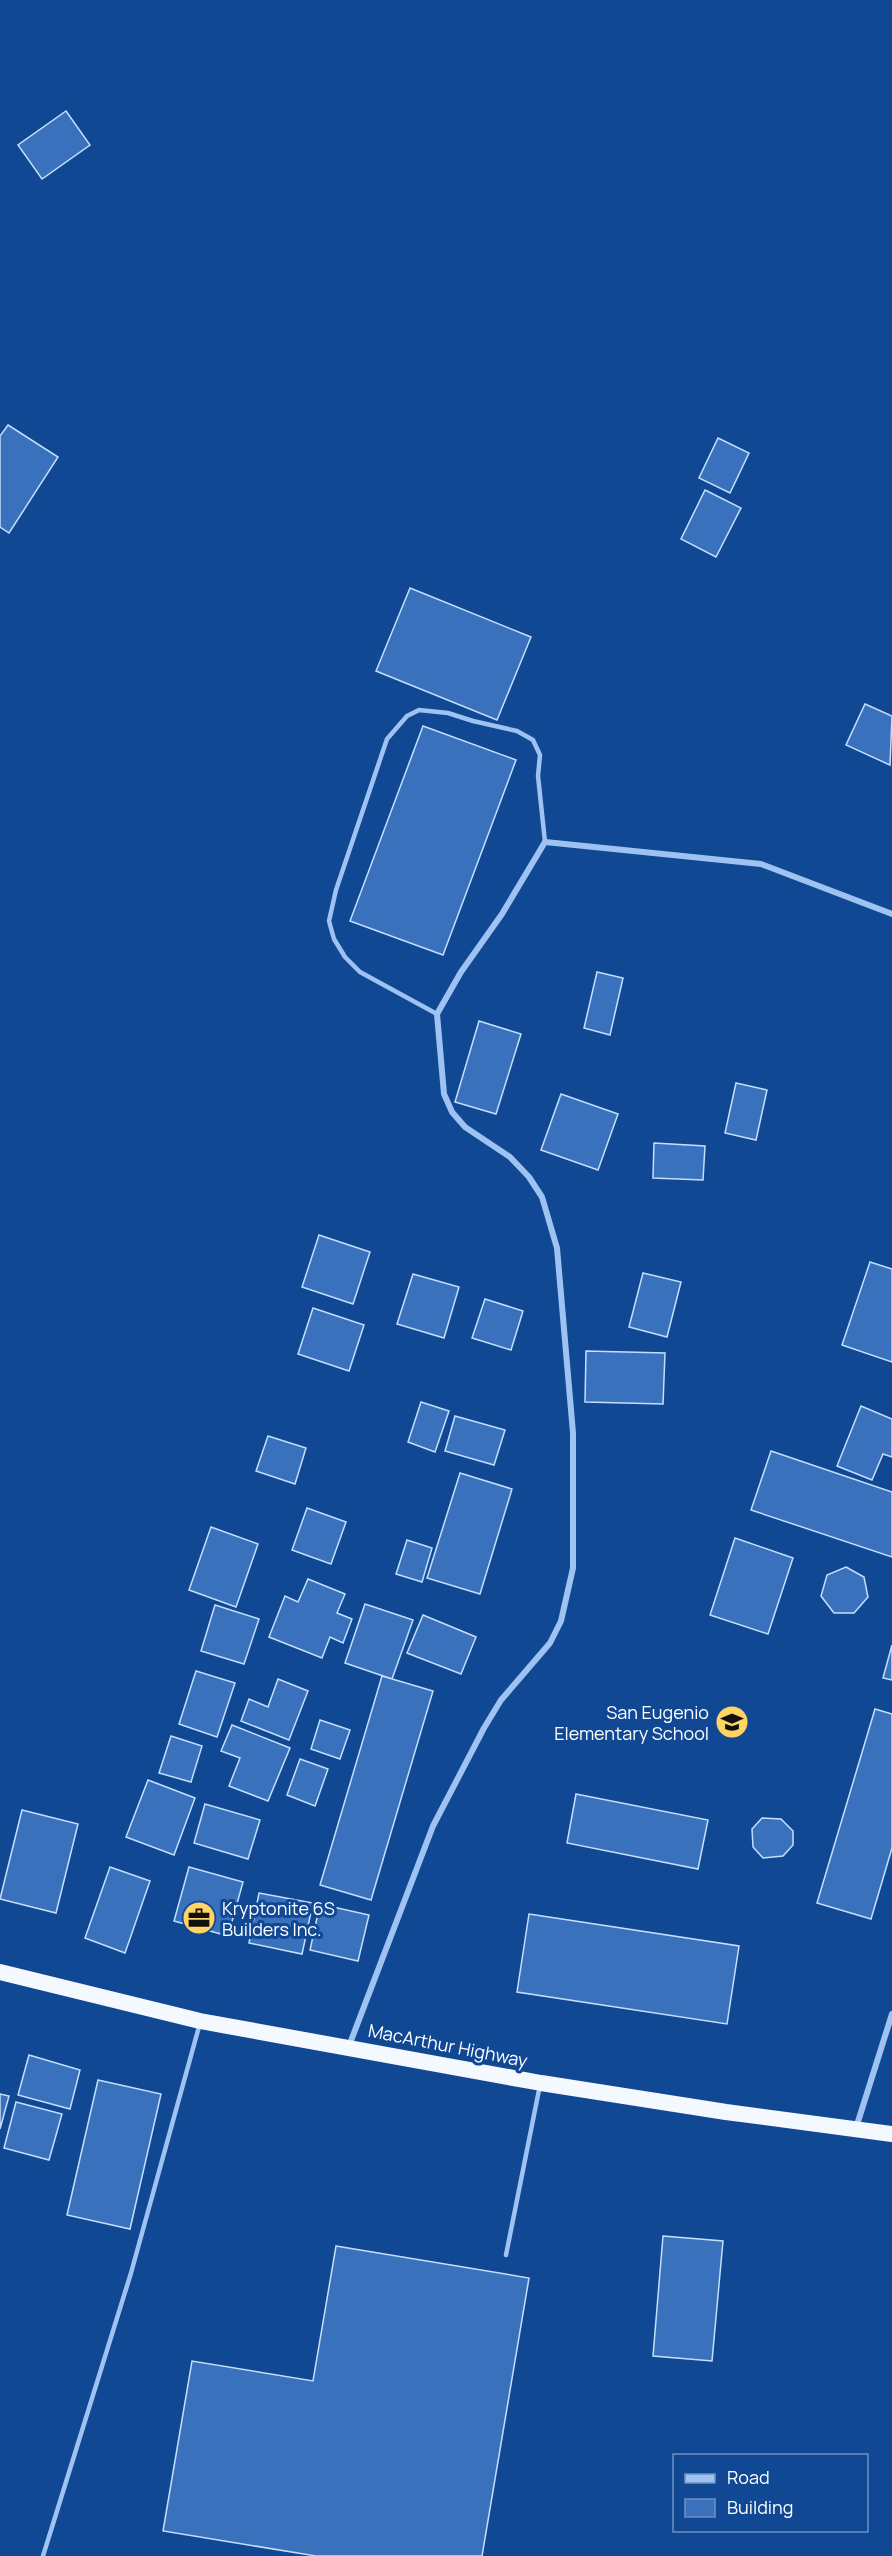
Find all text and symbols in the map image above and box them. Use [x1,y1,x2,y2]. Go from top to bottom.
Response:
place label: San Eugenio Elementary School [554,1700,709,1745]
school or university icon: San Eugenio Elementary School [714,1704,750,1740]
place label: Kryptonite 6S Builders Inc. [222,1896,335,1941]
office icon: Kryptonite 6S Builders Inc. [181,1900,217,1936]
street label: MacArthur Highway [366,2018,530,2072]
legend [673,2454,868,2532]
text: Road [727,2465,770,2489]
text: Building [727,2495,793,2519]

